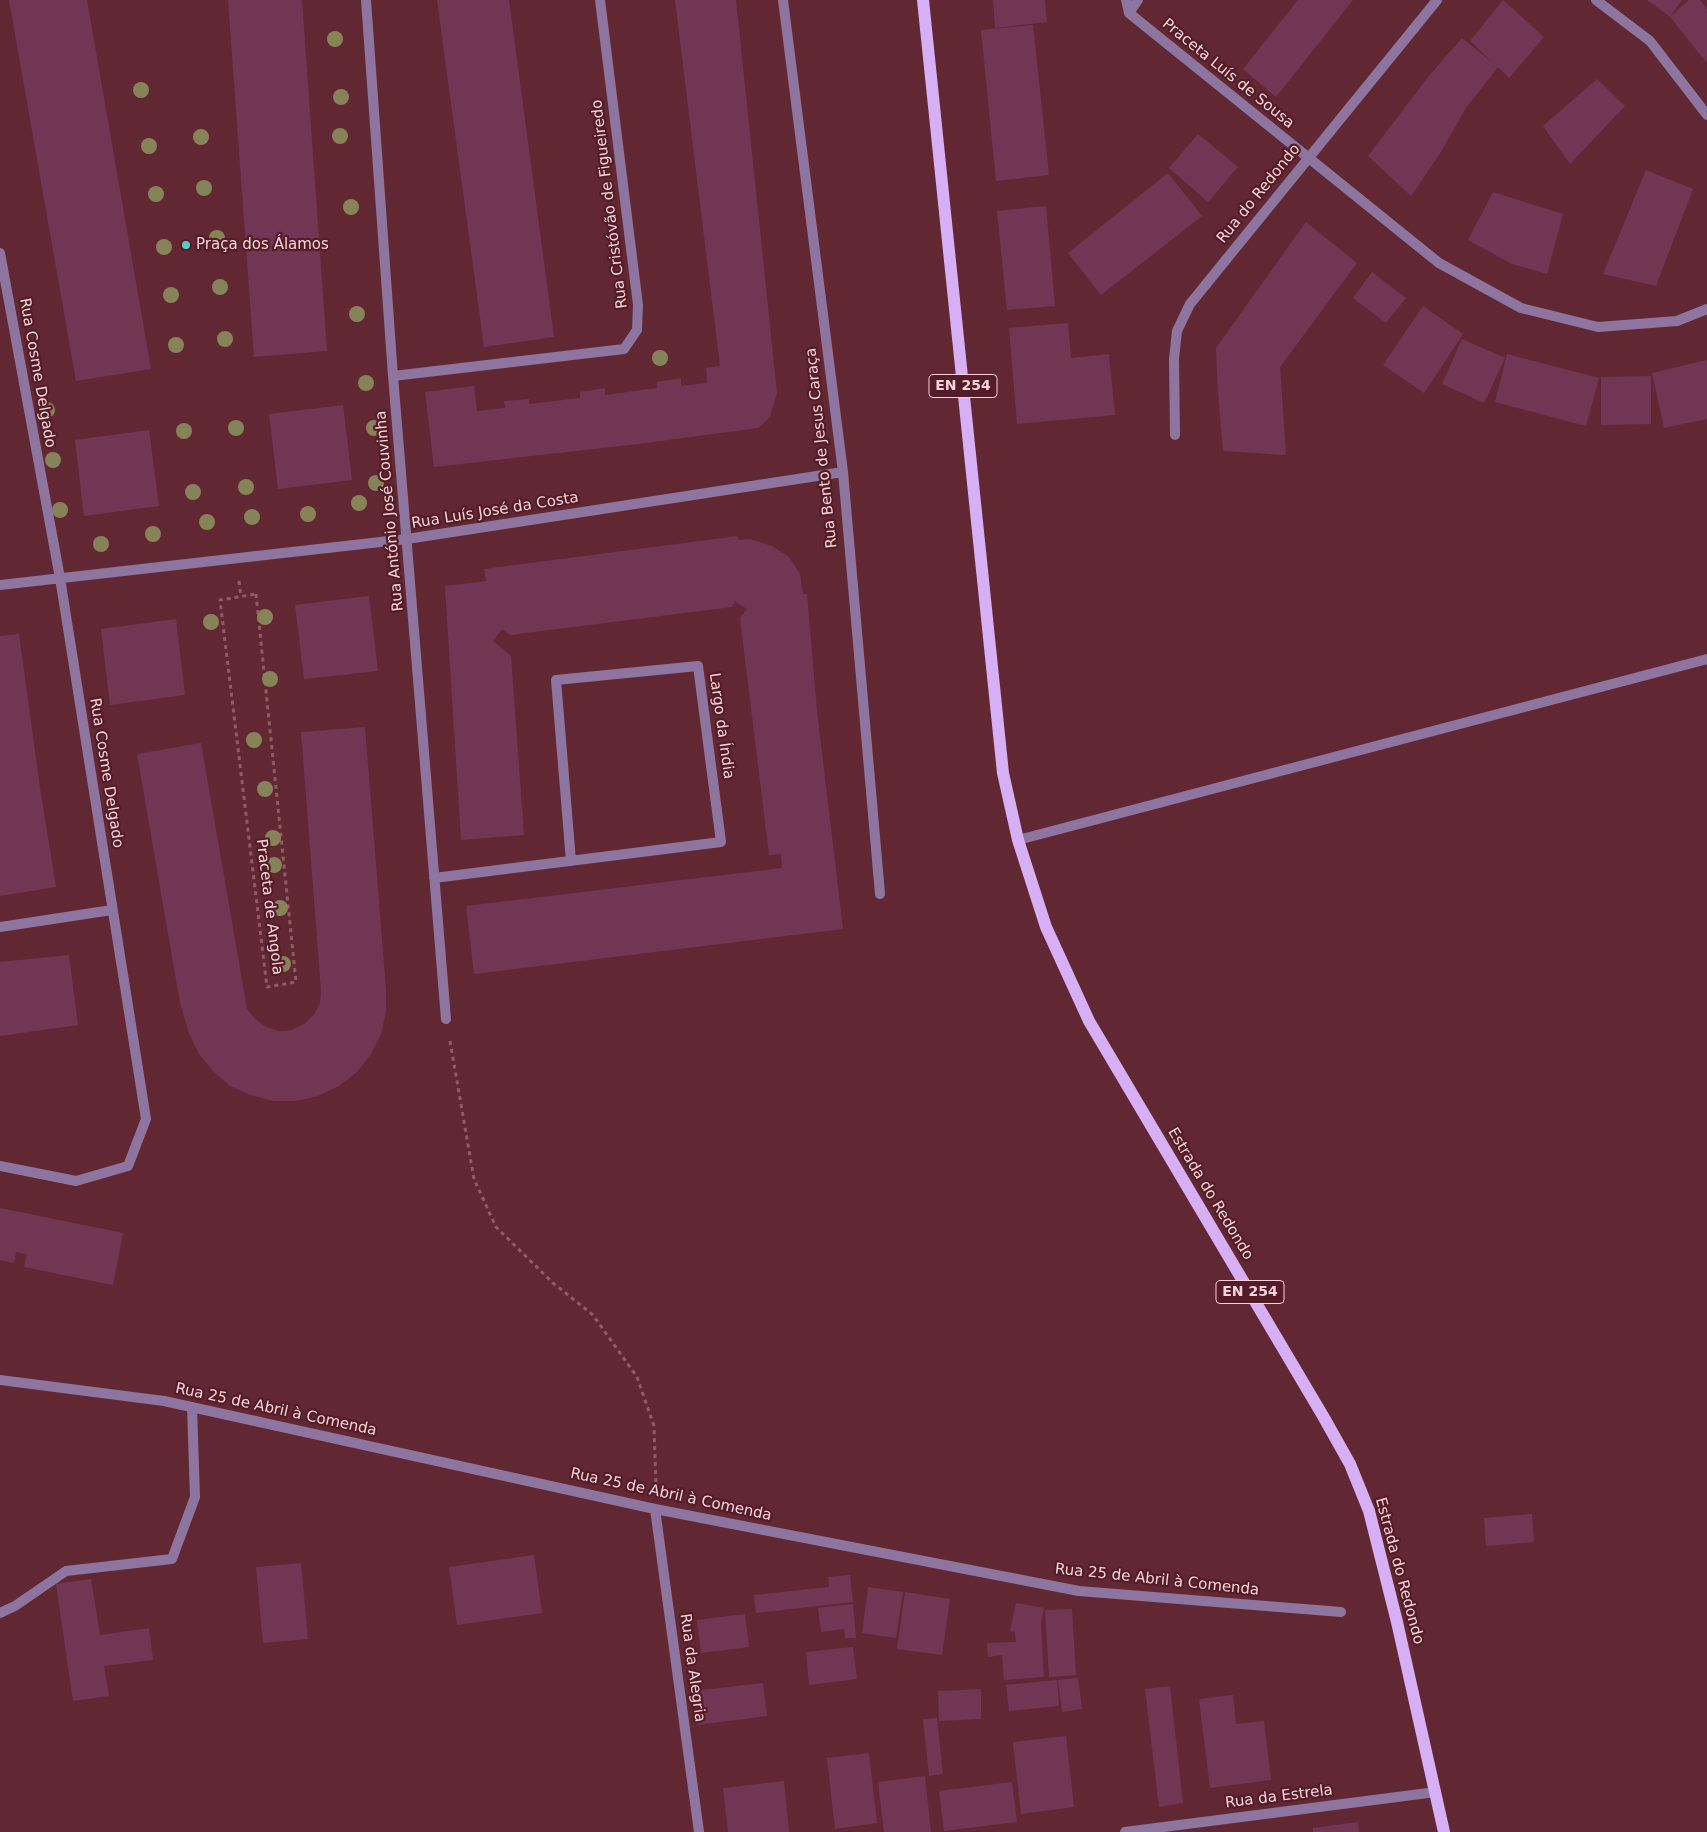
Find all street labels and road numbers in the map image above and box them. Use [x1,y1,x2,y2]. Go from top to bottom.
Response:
street label: Praceta Luís de Sousa [1158,15,1298,133]
street label: Rua Cristóvão de Figueiredo [588,99,632,309]
street label: Rua do Redondo [1213,141,1305,247]
street label: Rua Cosme Delgado [15,297,59,449]
street label: Rua Bento de Jesus Caraça [803,347,841,549]
road number: EN 254 [929,374,997,398]
street label: Rua António José Couvinha [372,410,408,612]
street label: Rua Luís José da Costa [410,489,580,533]
street label: Largo da Índia [705,672,737,780]
street label: Rua Cosme Delgado [85,697,127,849]
street label: Praceta de Angola [252,838,286,976]
street label: Estrada do Redondo [1163,1124,1257,1264]
road number: EN 254 [1216,1280,1284,1304]
street label: Rua 25 de Abril à Comenda [174,1380,378,1440]
street label: Rua 25 de Abril à Comenda [569,1465,773,1525]
street label: Estrada do Redondo [1371,1496,1427,1646]
street label: Rua 25 de Abril à Comenda [1054,1560,1260,1600]
street label: Rua da Alegria [675,1613,709,1723]
street label: Rua da Estrela [1224,1781,1334,1813]

